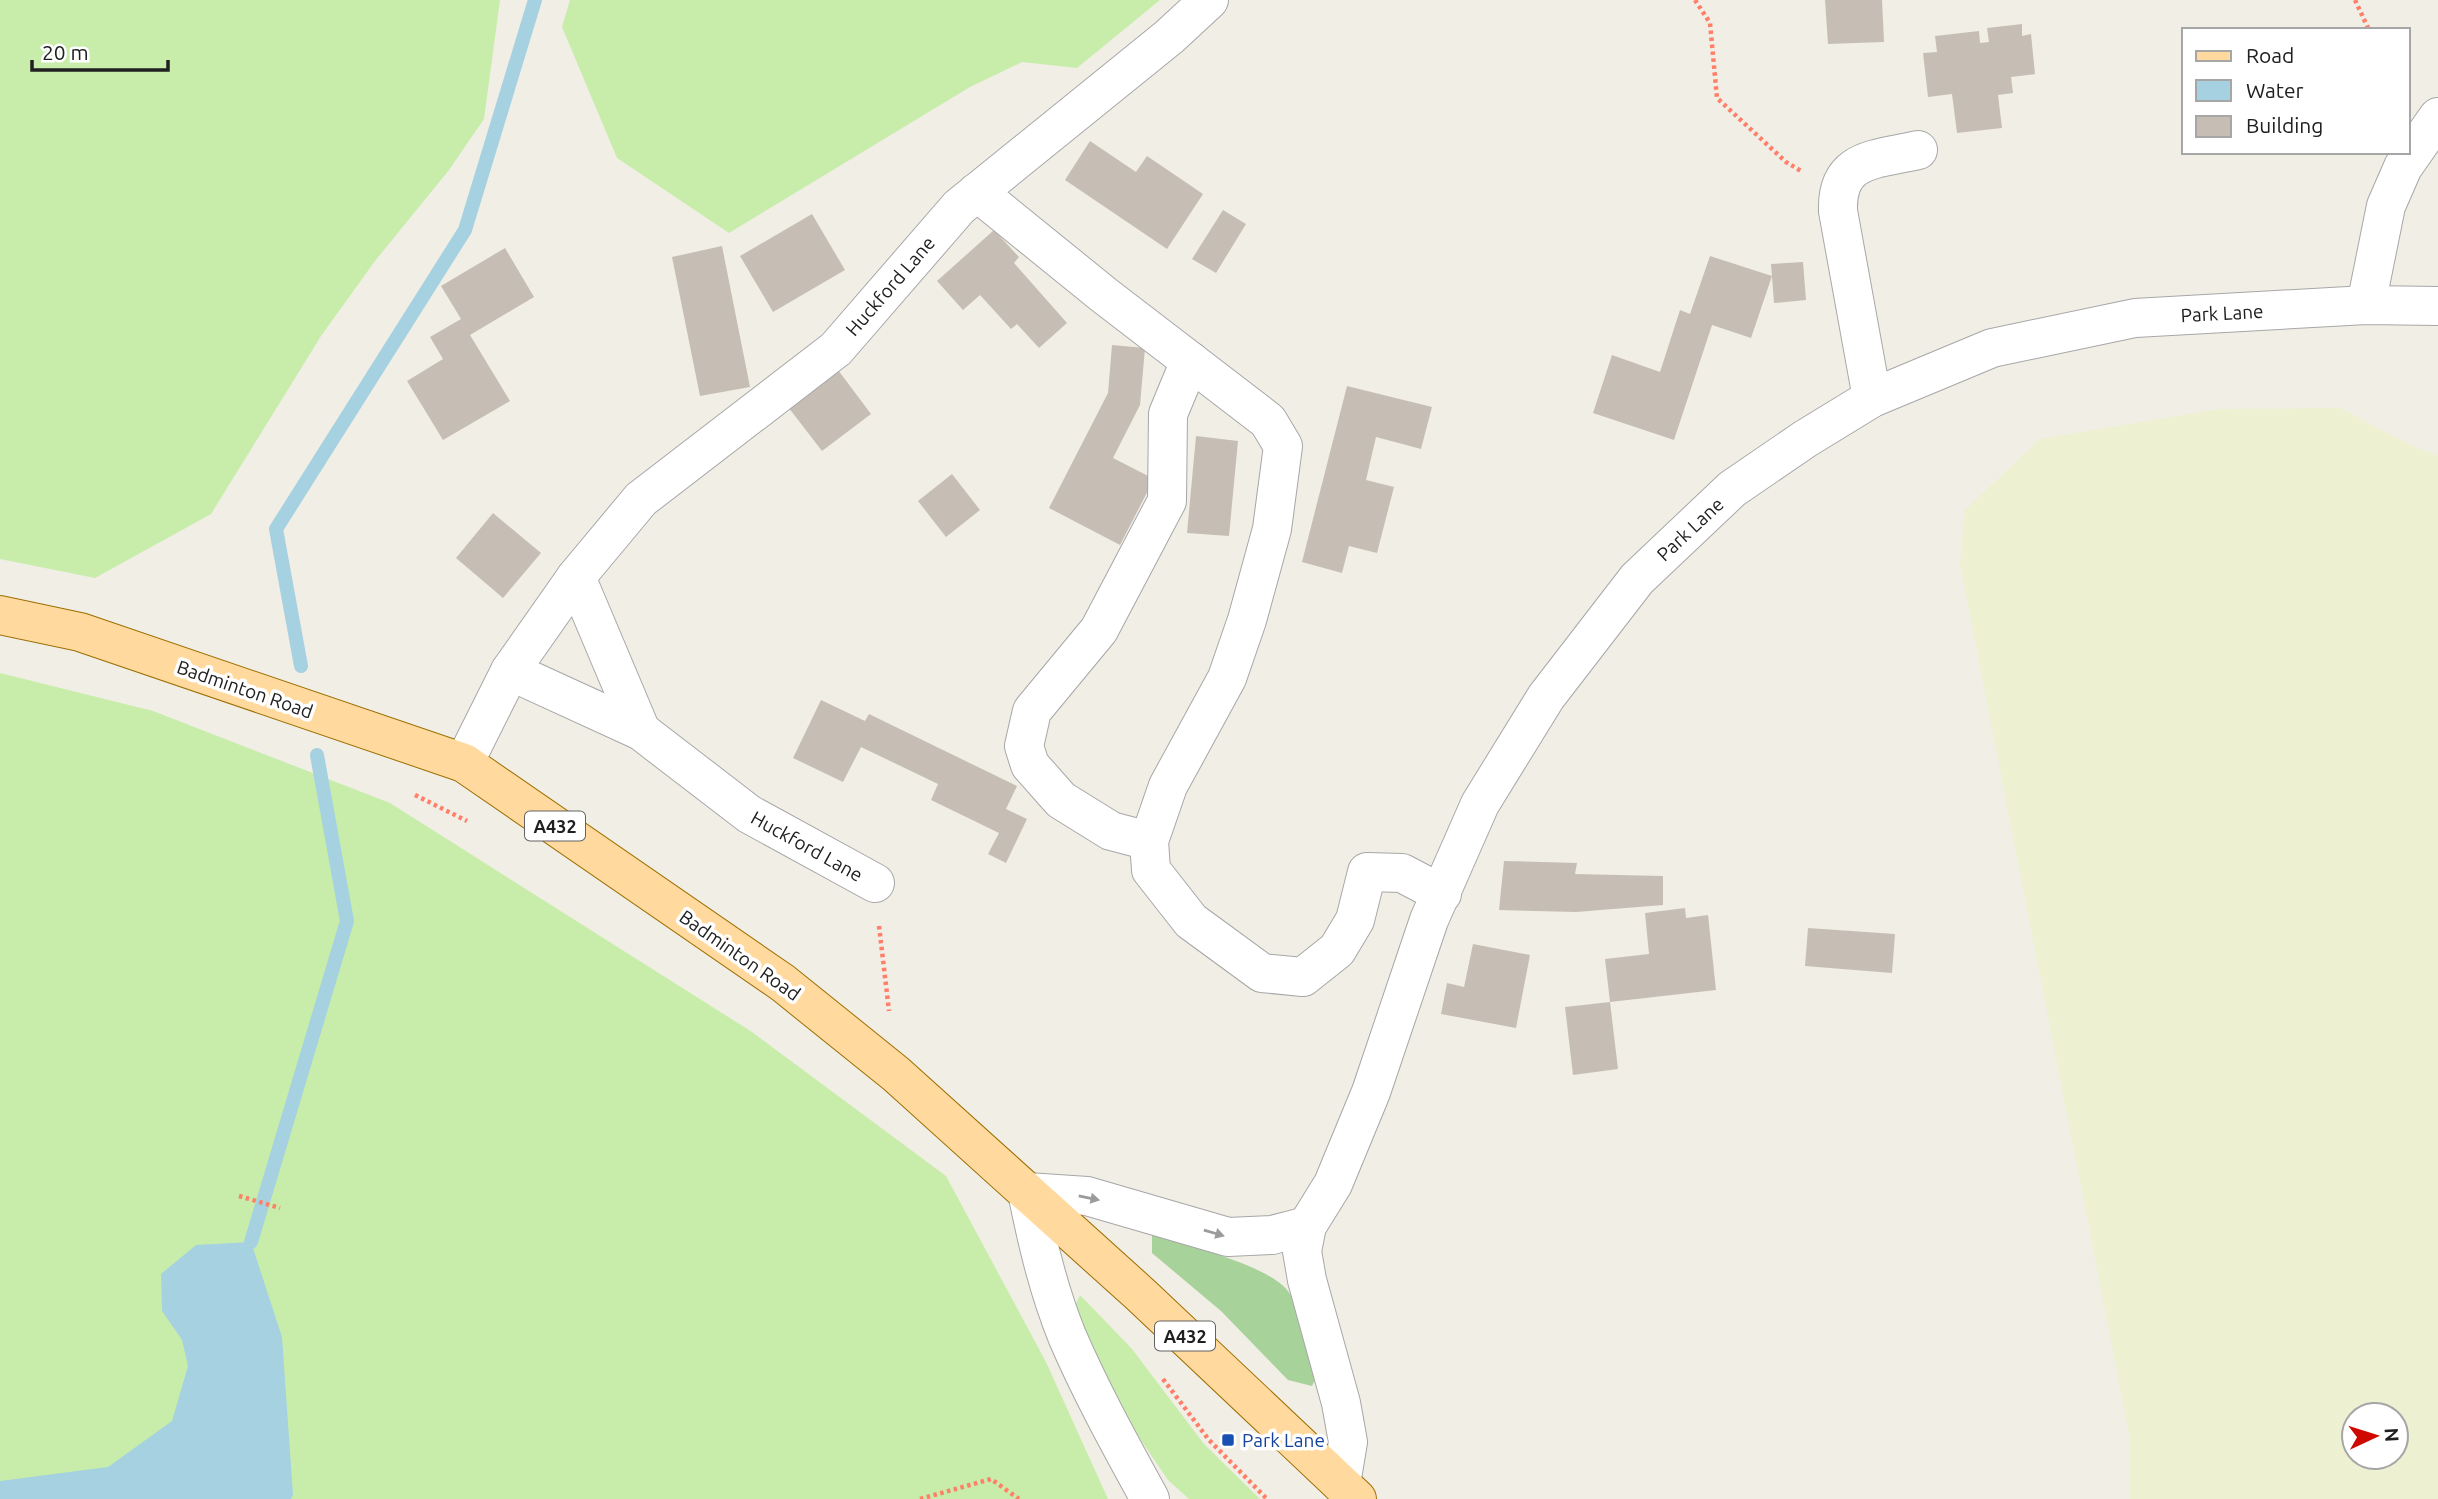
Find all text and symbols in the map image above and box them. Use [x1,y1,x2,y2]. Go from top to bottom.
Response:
scale bar [32,28,168,72]
legend [2182,28,2410,154]
text: 20 m [42,40,89,64]
text: Road [2246,43,2294,67]
text: Water [2246,78,2304,102]
text: Building [2246,113,2323,137]
street label: Huckford Lane [841,232,939,340]
street label: Park Lane [2180,300,2264,326]
street label: Park Lane [1652,493,1728,565]
street label: Badminton Road [174,655,316,723]
street label: Huckford Lane [747,806,867,886]
road number: A432 [525,812,585,840]
street label: Badminton Road [675,905,805,1005]
one-way arrow [1078,1192,1100,1203]
one-way arrow [1203,1228,1225,1239]
road number: A432 [1155,1322,1215,1350]
north arrow [2340,1401,2410,1471]
text: N [2380,1427,2403,1443]
place label: Park Lane [1242,1429,1325,1451]
marker: Park Lane [1220,1432,1236,1448]

